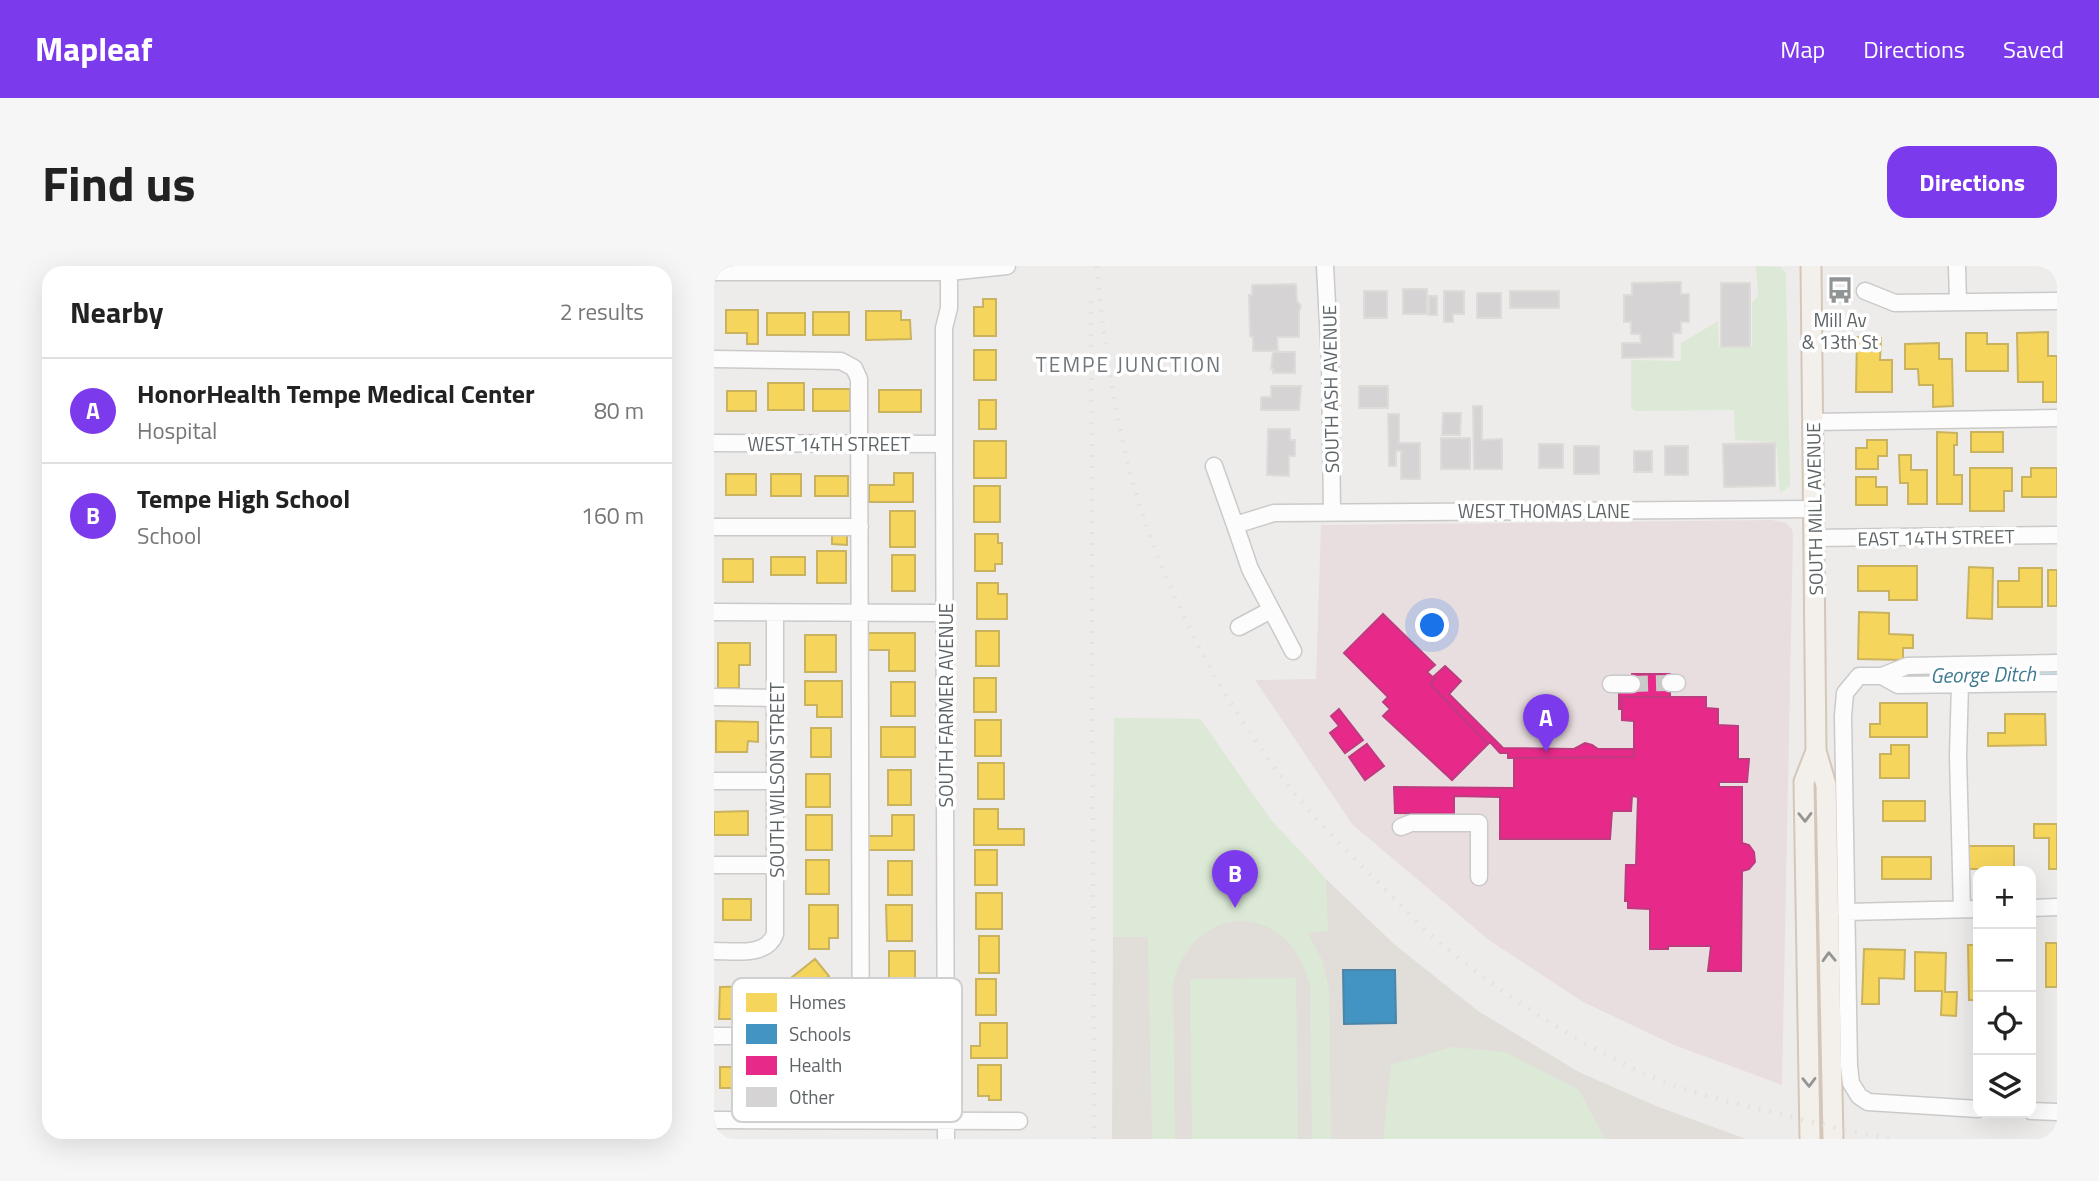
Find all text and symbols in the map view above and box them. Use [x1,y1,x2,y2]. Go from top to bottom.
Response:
text: Mapleaf [35,24,153,74]
text: Map [1780,31,1825,67]
text: Directions [1863,31,1965,67]
text: Saved [2003,31,2064,67]
text: Find us [42,145,196,220]
button: Directions [1887,146,2057,218]
bus stop icon: Mill Av & 13th St [1825,275,1855,305]
text: Nearby [70,289,163,335]
text: 2 results [560,294,644,329]
street label: SOUTH ASH AVENUE [1314,305,1346,473]
place label: Mill Av & 13th St [1802,305,1879,356]
district label: TEMPE JUNCTION [1036,348,1222,380]
text: HonorHealth Tempe Medical Center [137,374,535,413]
text: A [86,393,100,428]
text: 80 m [594,393,644,428]
text: Hospital [137,413,217,448]
street label: SOUTH MILL AVENUE [1798,422,1830,596]
street label: WEST 14TH STREET [747,429,911,458]
text: Tempe High School [137,479,350,518]
street label: WEST THOMAS LANE [1458,496,1630,525]
text: B [86,498,100,533]
text: 160 m [581,498,644,533]
text: School [137,518,201,553]
street label: EAST 14TH STREET [1857,521,2015,553]
street label: SOUTH FARMER AVENUE [931,603,960,807]
your location [1415,608,1449,642]
water label: George Ditch [1930,657,2037,691]
street label: SOUTH WILSON STREET [762,682,791,878]
pin: A [1523,694,1569,752]
one-way arrow [1797,812,1812,823]
pin: B [1212,850,1258,908]
map controls [1973,866,2036,1118]
button: + [1973,866,2036,929]
button: − [1973,929,2036,992]
one-way arrow [1821,952,1837,962]
legend [732,978,962,1122]
text: Homes [789,987,846,1016]
button: locate [1973,992,2036,1055]
text: Schools [789,1019,851,1048]
text: Health [789,1050,842,1079]
button: layers [1973,1055,2036,1118]
one-way arrow [1801,1077,1817,1087]
text: Other [789,1082,835,1111]

